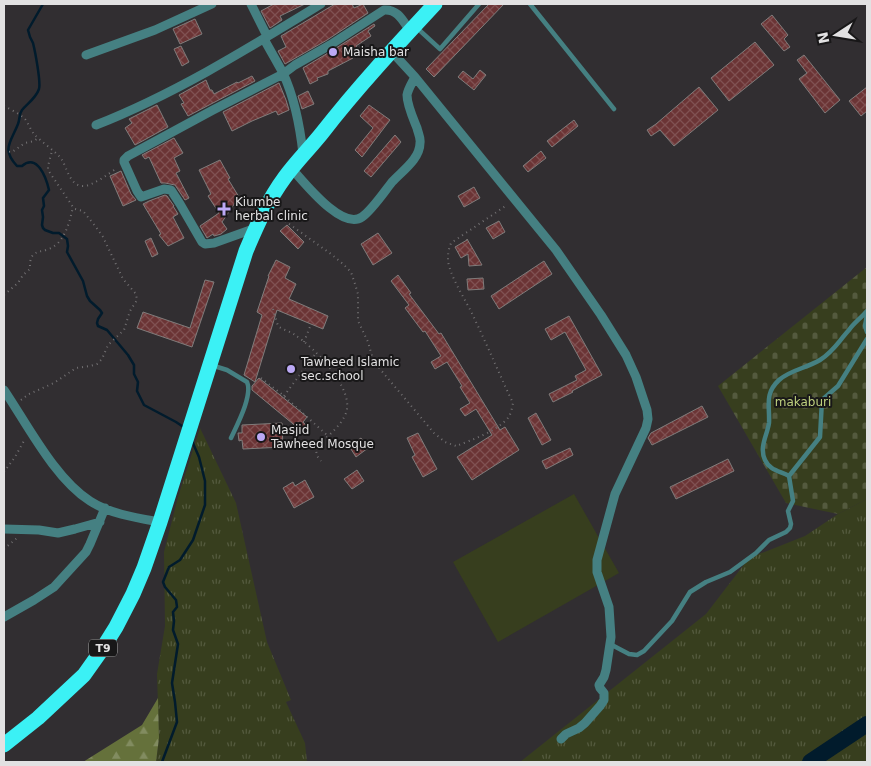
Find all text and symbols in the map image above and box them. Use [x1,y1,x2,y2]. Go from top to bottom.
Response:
north arrow [811,10,861,60]
text: N [814,30,832,45]
place label: Maisha bar [343,45,409,59]
marker: Maisha bar [327,46,339,58]
place label: Kiumbe herbal clinic [235,195,308,223]
marker: Kiumbe herbal clinic [217,202,231,216]
place label: Tawheed Islamic sec.school [300,355,399,383]
marker: Tawheed Islamic sec.school [285,363,297,375]
park label: makaburi [775,395,831,409]
place label: Masjid Tawheed Mosque [270,423,374,451]
marker: Masjid Tawheed Mosque [255,431,267,443]
road number: T9 [89,640,117,656]

